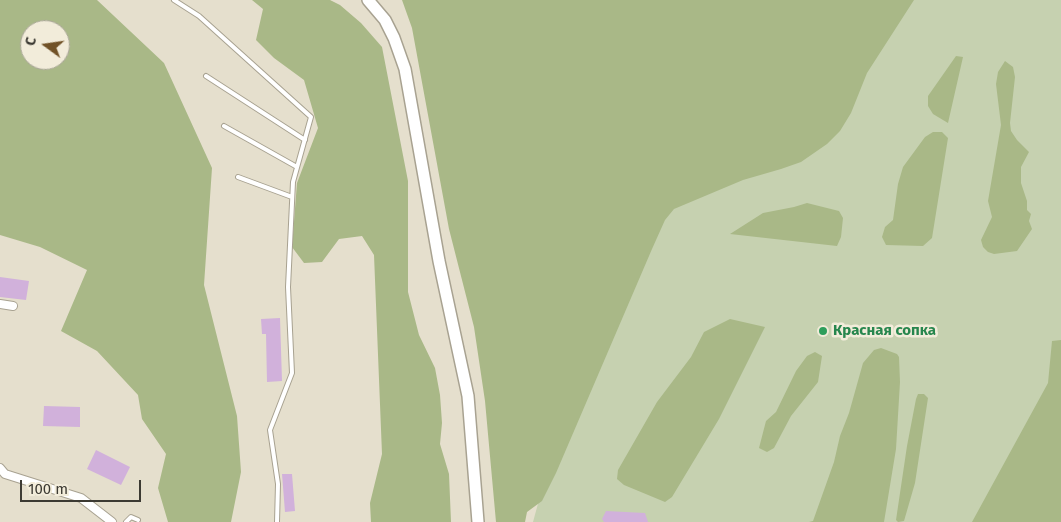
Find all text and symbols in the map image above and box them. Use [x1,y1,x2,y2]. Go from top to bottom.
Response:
north arrow [20,20,70,70]
text: С [22,36,40,47]
place label: Красная сопка [833,322,936,340]
marker: Красная сопка [817,325,829,337]
scale bar [22,470,144,502]
text: 100 m [28,480,68,498]

